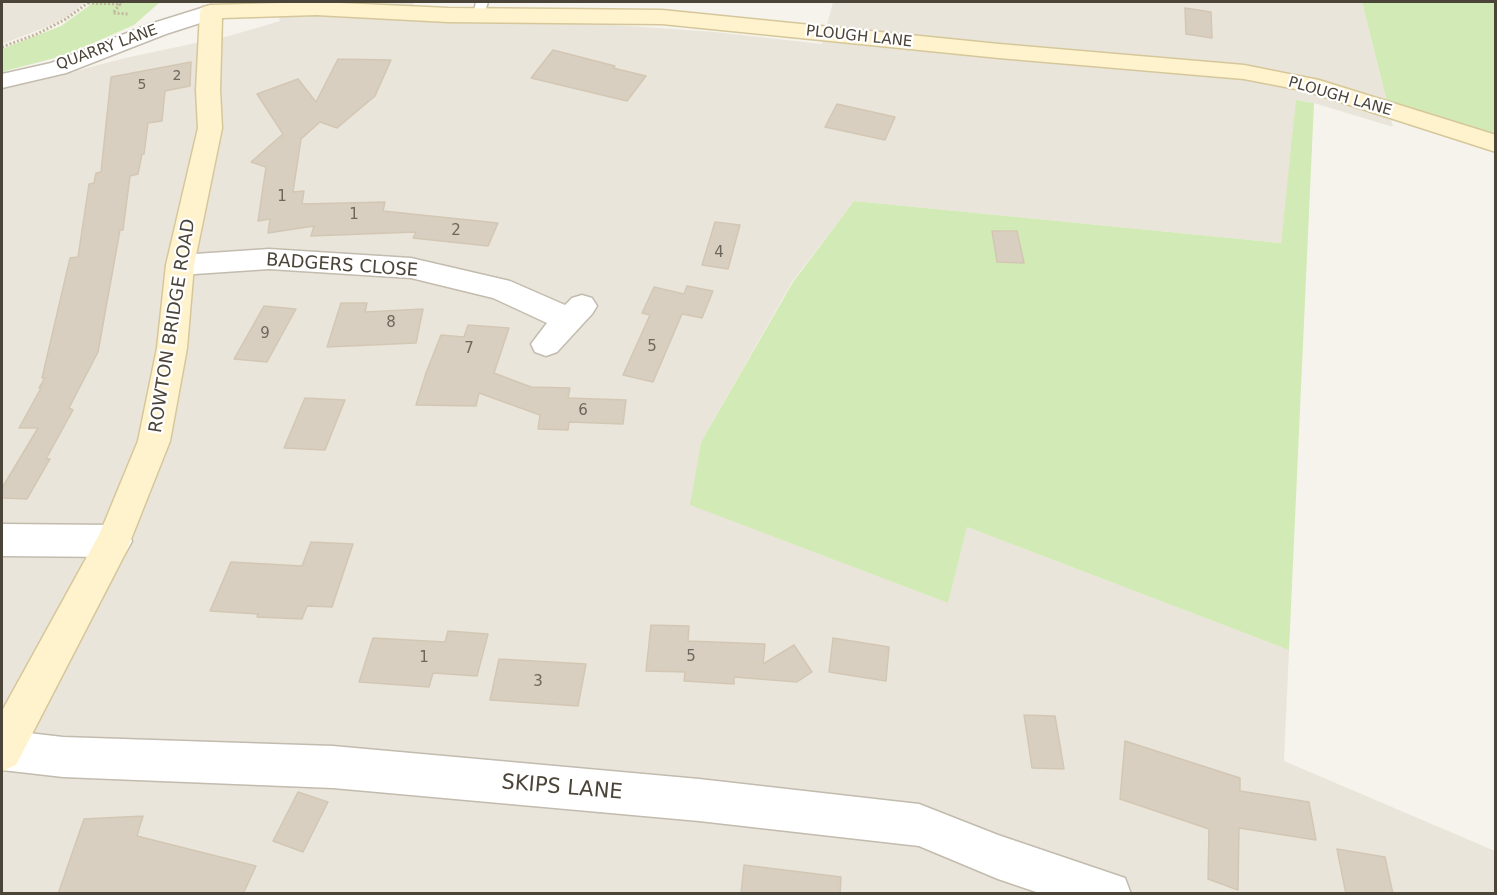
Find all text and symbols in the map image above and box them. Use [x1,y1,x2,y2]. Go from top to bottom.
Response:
street label: QUARRY LANE [54,21,160,75]
street label: PLOUGH LANE [805,22,913,52]
house number: 2 [173,68,181,84]
street label: PLOUGH LANE [1286,74,1394,120]
house number: 5 [138,77,146,93]
house number: 1 [277,188,287,206]
house number: 1 [349,206,359,224]
street label: ROWTON BRIDGE ROAD [145,217,201,435]
house number: 2 [451,222,461,240]
house number: 4 [714,244,724,262]
street label: BADGERS CLOSE [265,250,419,282]
house number: 8 [386,314,396,332]
house number: 9 [260,325,270,343]
house number: 5 [647,338,657,356]
house number: 7 [464,340,474,358]
house number: 6 [578,402,588,420]
house number: 5 [686,648,696,666]
house number: 1 [419,649,429,667]
house number: 3 [533,673,543,691]
street label: SKIPS LANE [500,770,624,806]

